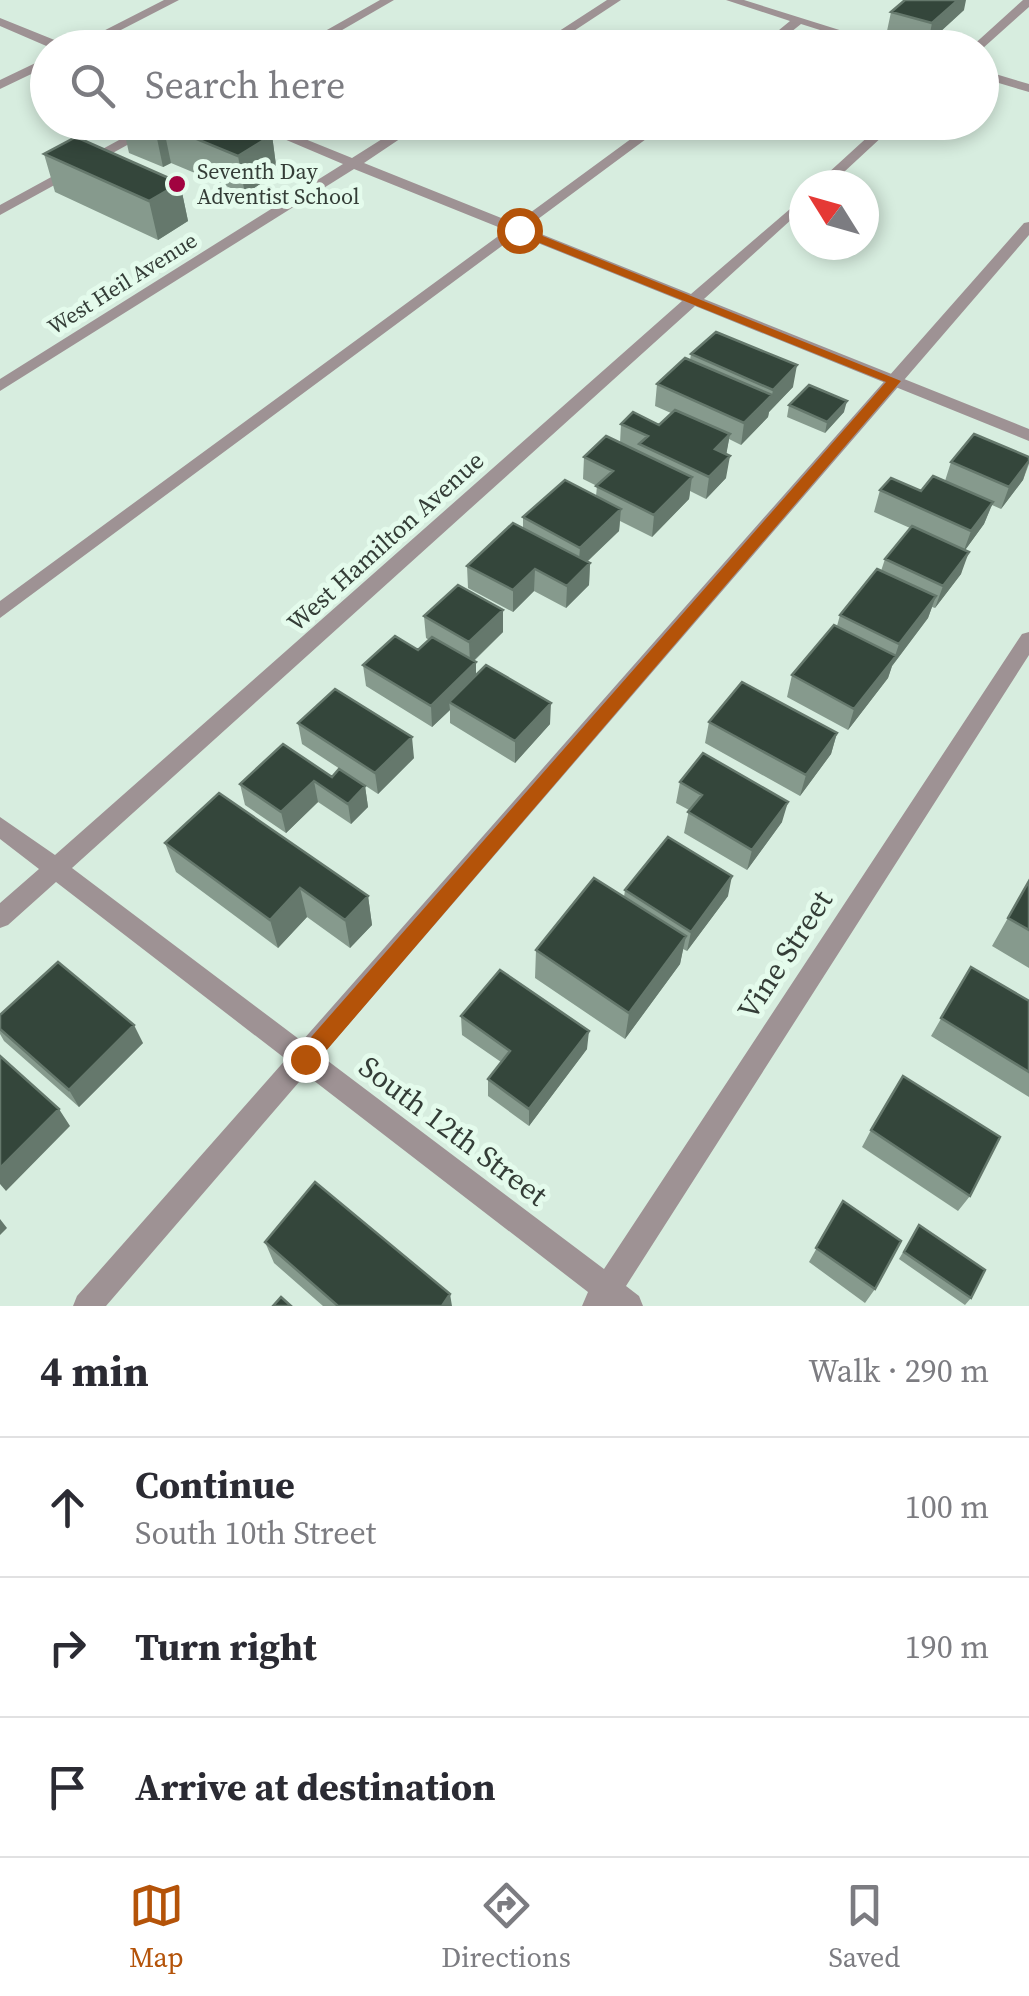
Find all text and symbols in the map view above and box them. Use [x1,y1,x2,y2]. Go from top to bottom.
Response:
search box [30,30,999,140]
icon: search [65,58,120,113]
text: Search here [145,59,345,111]
place label: Seventh Day Adventist School [197,156,360,211]
north arrow [789,170,879,260]
marker: Seventh Day Adventist School [166,173,188,195]
route start [497,208,543,254]
street label: West Heil Avenue [41,225,203,341]
street label: West Hamilton Avenue [279,443,491,639]
street label: Vine Street [728,882,842,1027]
route end [283,1037,329,1083]
street label: South 12th Street [351,1046,556,1215]
text: 4 min [40,1342,149,1400]
text: Walk · 290 m [808,1349,989,1393]
text: Continue [135,1459,295,1511]
icon: ahead [40,1480,95,1535]
text: 100 m [905,1485,989,1529]
text: South 10th Street [135,1511,376,1555]
icon: right [40,1620,95,1675]
text: Turn right [135,1621,317,1673]
text: 190 m [905,1625,989,1669]
icon: arrive [40,1760,95,1815]
text: Arrive at destination [135,1761,496,1813]
tab: Map [129,1878,184,1976]
tab: Directions [441,1878,571,1976]
tab: Saved [828,1878,900,1976]

